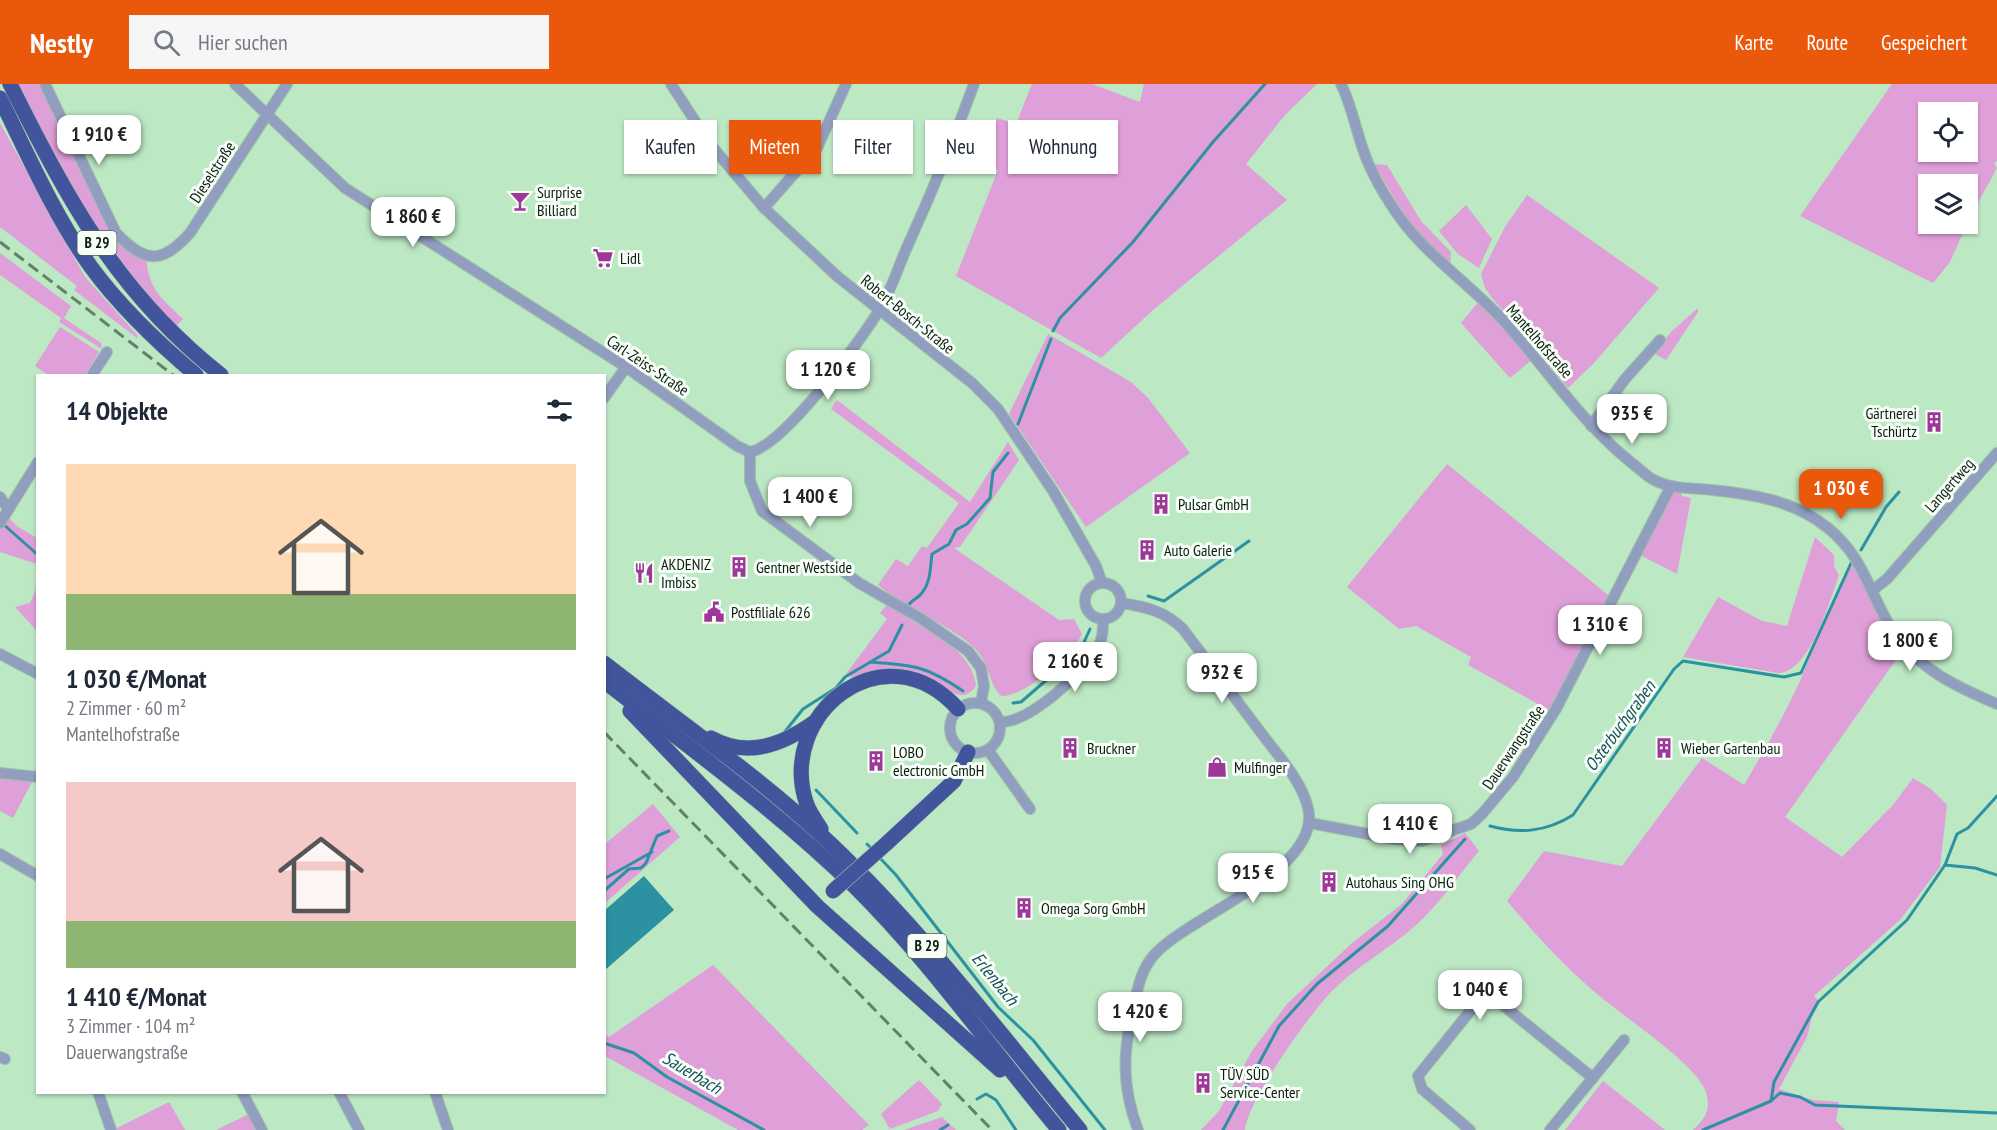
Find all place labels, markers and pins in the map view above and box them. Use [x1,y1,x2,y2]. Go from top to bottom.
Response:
pin: 1 910 € [44,115,154,166]
place label: Surprise Billiard [537,182,582,220]
bar icon: Surprise Billiard [508,189,532,213]
pin: 1 860 € [358,197,468,248]
supermarket icon: Lidl [591,246,615,270]
place label: Lidl [620,248,641,268]
pin: 1 120 € [773,350,883,401]
pin: 935 € [1590,394,1674,445]
place label: Gärtnerei Tschürtz [1865,403,1917,441]
building icon: Gärtnerei Tschürtz [1922,410,1946,434]
pin: 1 030 € [1786,469,1896,520]
pin: 1 400 € [755,477,865,528]
building icon: Pulsar GmbH [1149,492,1173,516]
place label: Pulsar GmbH [1178,494,1249,514]
building icon: Auto Galerie [1135,538,1159,562]
place label: Auto Galerie [1164,540,1232,560]
place label: AKDENIZ Imbiss [661,554,711,592]
building icon: Gentner Westside [727,555,751,579]
place label: Gentner Westside [756,557,852,577]
restaurant icon: AKDENIZ Imbiss [632,561,656,585]
public building icon: Postfiliale 626 [702,600,726,624]
place label: Postfiliale 626 [731,602,810,622]
pin: 1 310 € [1545,605,1655,656]
pin: 1 800 € [1855,621,1965,672]
pin: 2 160 € [1020,642,1130,693]
pin: 932 € [1180,653,1264,704]
building icon: Bruckner [1058,736,1082,760]
building icon: Wieber Gartenbau [1652,736,1676,760]
place label: Bruckner [1087,738,1136,758]
place label: Wieber Gartenbau [1681,738,1780,758]
place label: LOBO electronic GmbH [893,742,984,780]
building icon: LOBO electronic GmbH [864,749,888,773]
shop icon: Mulfinger [1205,755,1229,779]
place label: Mulfinger [1234,757,1287,777]
pin: 1 410 € [1355,804,1465,855]
pin: 915 € [1211,853,1295,904]
building icon: Autohaus Sing OHG [1317,870,1341,894]
place label: Autohaus Sing OHG [1346,872,1454,892]
building icon: Omega Sorg GmbH [1012,896,1036,920]
place label: Omega Sorg GmbH [1041,898,1146,918]
pin: 1 040 € [1425,970,1535,1021]
pin: 1 420 € [1085,992,1195,1043]
place label: TÜV SÜD Service-Center [1220,1064,1301,1102]
building icon: TÜV SÜD Service-Center [1191,1071,1215,1095]

